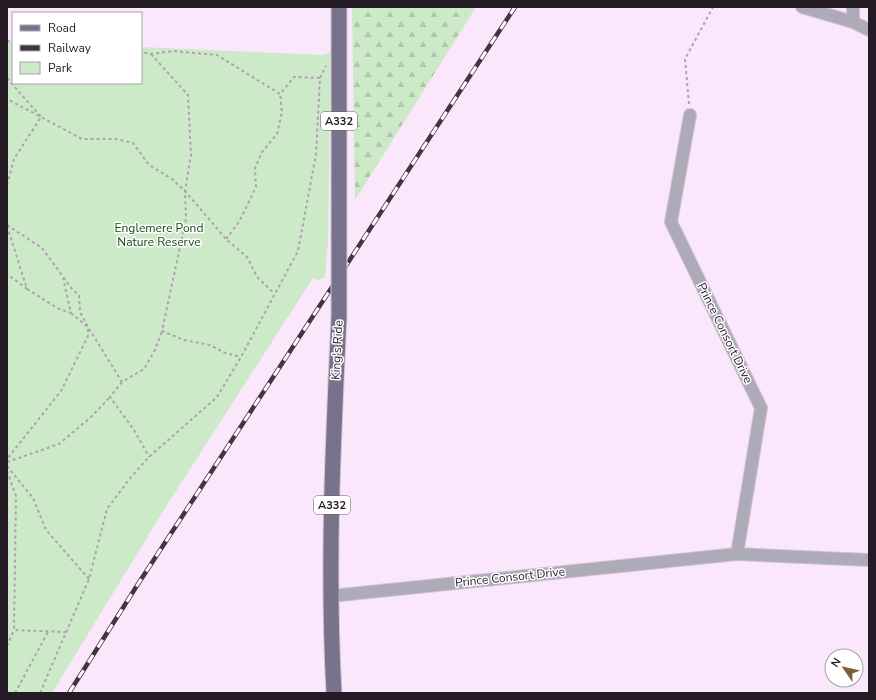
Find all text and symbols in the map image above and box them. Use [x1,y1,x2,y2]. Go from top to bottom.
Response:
legend [12,12,142,84]
text: Road [48,20,76,36]
text: Railway [48,40,92,56]
text: Park [48,60,73,76]
road number: A332 [321,112,357,130]
park label: Englemere Pond Nature Reserve [115,220,203,250]
street label: Prince Consort Drive [694,280,756,386]
street label: King's Ride [327,320,347,380]
road number: A332 [314,496,350,514]
street label: Prince Consort Drive [454,563,566,591]
north arrow [824,648,864,688]
text: N [828,655,845,670]

